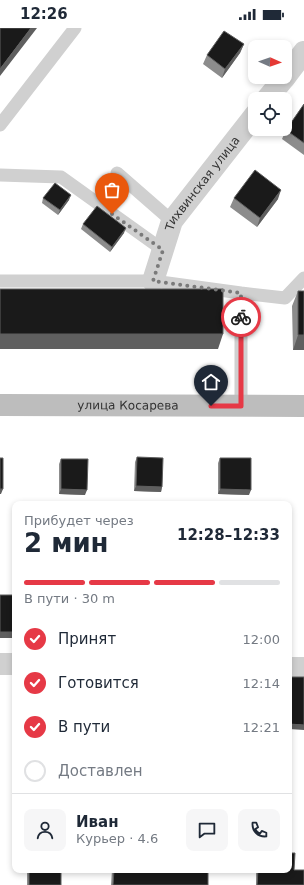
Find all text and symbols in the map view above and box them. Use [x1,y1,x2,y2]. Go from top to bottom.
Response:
text: 12:26 [20,5,68,23]
north arrow [248,40,292,84]
map controls [248,40,292,136]
button: locate [248,92,292,136]
street label: Тихвинская улица [162,133,243,233]
pin [95,173,129,214]
icon: bag [101,179,123,201]
courier [221,297,261,337]
icon: bike [230,306,252,328]
pin [194,365,228,406]
icon: home [200,371,222,393]
street label: улица Косарева [77,398,179,413]
text: Прибудет через [24,513,134,528]
text: 12:28–12:33 [177,526,280,544]
text: 2 мин [24,528,109,558]
text: В пути · 30 m [24,591,115,606]
icon: check [24,628,46,650]
text: Принят [58,630,116,648]
text: 12:00 [243,632,280,647]
icon: check [24,672,46,694]
text: Готовится [58,674,139,692]
text: 12:14 [243,676,280,691]
icon: check [24,716,46,738]
text: В пути [58,718,110,736]
text: 12:21 [243,720,280,735]
text: Доставлен [58,762,143,780]
button: person [24,809,66,851]
button: chat [186,809,228,851]
button: phone [238,809,280,851]
text: Иван [76,813,119,831]
text: Курьер · 4.6 [76,831,158,846]

